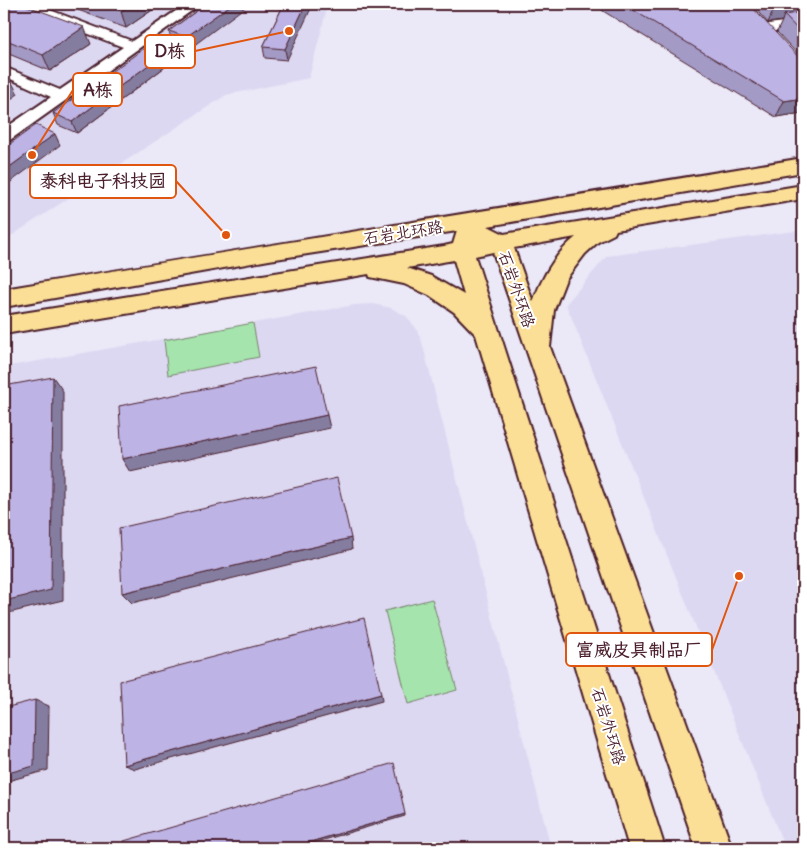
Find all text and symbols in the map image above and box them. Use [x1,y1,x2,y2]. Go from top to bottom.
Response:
callout: D栋 [145,35,195,68]
text: D栋 [155,39,185,62]
callout: A栋 [73,73,122,106]
text: A栋 [83,78,113,101]
callout: 泰科电子科技园 [30,165,176,198]
text: 泰科电子科技园 [40,169,166,192]
street label: 石岩北环路 [362,216,444,248]
street label: 石岩外环路 [495,248,539,330]
callout: 富威皮具制品厂 [566,633,712,666]
text: 富威皮具制品厂 [576,638,702,661]
street label: 石岩外环路 [588,685,630,767]

